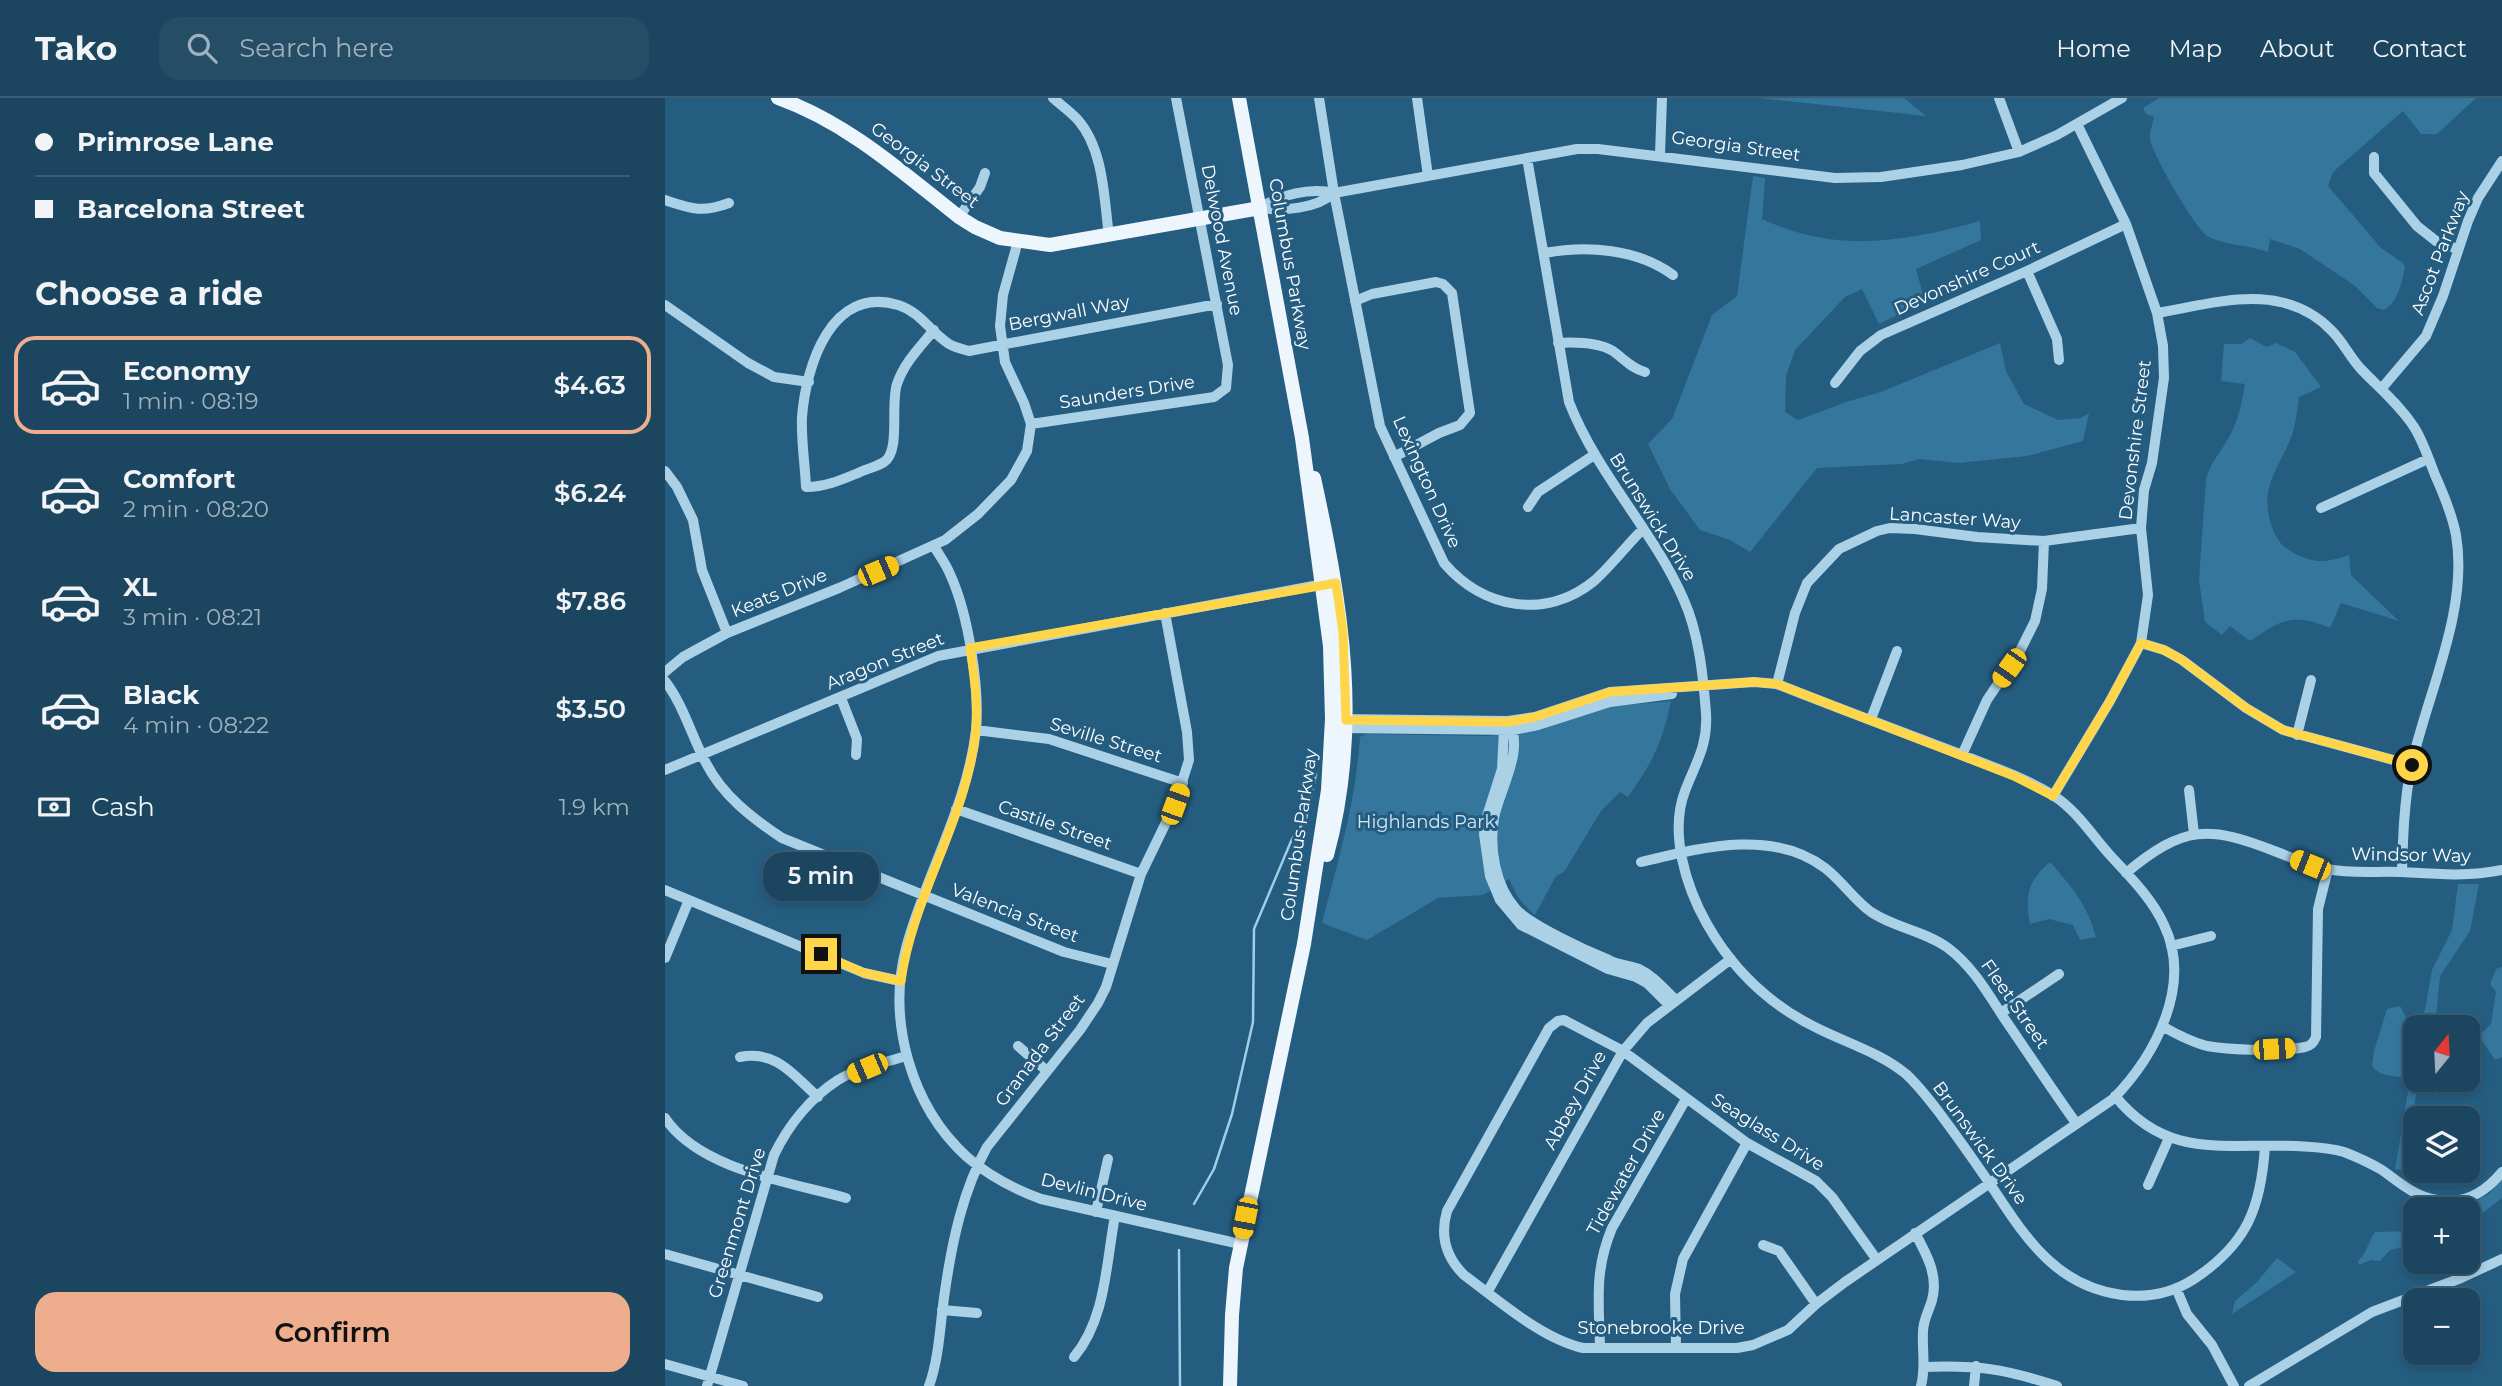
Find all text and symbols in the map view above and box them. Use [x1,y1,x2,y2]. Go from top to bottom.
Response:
search box [159,17,649,80]
text: Tako [35,28,117,68]
icon: search [183,29,221,67]
text: Search here [239,32,394,64]
text: Home [2056,34,2131,63]
text: Map [2169,34,2222,63]
text: About [2260,34,2334,63]
text: Contact [2372,34,2467,63]
street label: Georgia Street [866,117,984,213]
text: Primrose Lane [77,126,274,158]
street label: Georgia Street [1670,126,1802,166]
street label: Delwood Avenue [1197,163,1247,318]
street label: Columbus Parkway [1264,177,1316,352]
street label: Ascot Parkway [2406,188,2474,318]
text: Barcelona Street [77,193,305,225]
street label: Devonshire Court [1891,236,2043,320]
text: Choose a ride [35,274,263,313]
street label: Bergwall Way [1006,290,1132,336]
icon: car [39,354,102,417]
text: Economy [123,355,250,387]
street label: Devonshire Street [2114,359,2156,521]
text: $4.63 [554,369,626,401]
street label: Saunders Drive [1058,370,1196,414]
text: 1 min · 08:19 [123,387,258,415]
street label: Lexington Drive [1388,413,1466,552]
street label: Brunswick Drive [1605,449,1701,585]
icon: car [39,462,102,525]
text: Comfort [123,463,235,495]
text: $6.24 [554,477,626,509]
text: 2 min · 08:20 [123,495,269,523]
street label: Lancaster Way [1889,502,2022,534]
car [855,553,902,589]
street label: Keats Drive [728,564,830,622]
icon: car [39,570,102,633]
text: XL [123,571,157,603]
text: $7.86 [556,585,626,617]
text: 3 min · 08:21 [123,603,262,631]
street label: Aragon Street [823,627,947,695]
car [1989,645,2030,691]
icon: car [39,678,102,741]
text: Black [123,679,199,711]
text: $3.50 [556,693,626,725]
text: 4 min · 08:22 [123,711,269,739]
street label: Seville Street [1047,713,1165,767]
street label: Columbus Parkway [1276,747,1322,922]
route start [2396,749,2428,781]
car [1158,781,1193,827]
icon: cash [35,788,73,826]
text: Cash [91,791,155,823]
text: 1.9 km [559,793,630,821]
street label: Castile Street [995,795,1115,855]
park label: Highlands Park [1357,811,1495,833]
street label: Windsor Way [2351,843,2471,867]
car [2287,847,2334,883]
callout: 5 min [763,852,879,902]
text: 5 min [788,862,854,890]
street label: Valencia Street [948,879,1082,947]
route end [805,938,837,970]
street label: Fleet Street [1976,955,2054,1053]
street label: Granada Street [990,989,1090,1111]
north arrow [2403,1015,2480,1092]
map controls [2403,1015,2480,1365]
car [2253,1037,2296,1061]
street label: Abbey Drive [1539,1047,1611,1153]
car [844,1050,891,1086]
street label: Brunswick Drive [1928,1077,2032,1209]
street label: Seaglass Drive [1707,1088,1829,1176]
street label: Tidewater Drive [1582,1105,1670,1239]
button: layers [2403,1106,2480,1183]
street label: Greenmont Drive [704,1145,770,1301]
street label: Devlin Drive [1038,1168,1150,1216]
car [1231,1195,1260,1241]
button: + [2403,1197,2480,1274]
button: − [2403,1288,2480,1365]
button: Confirm [35,1292,630,1372]
street label: Stonebrooke Drive [1577,1317,1745,1339]

